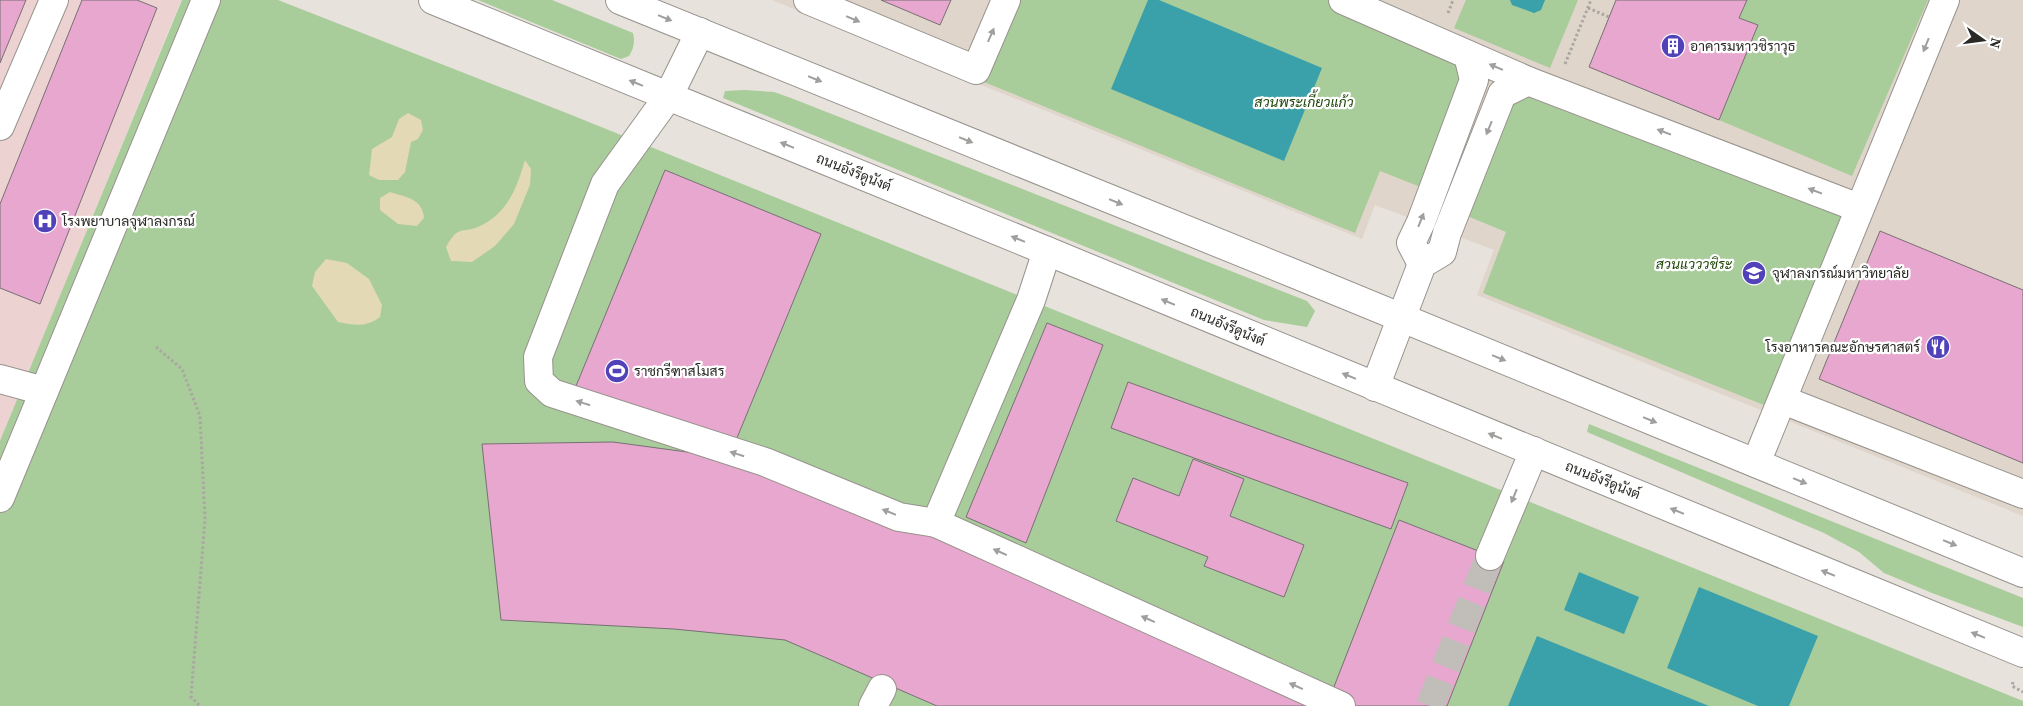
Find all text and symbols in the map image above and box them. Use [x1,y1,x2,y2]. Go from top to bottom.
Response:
one-way arrow [658,15,672,23]
one-way arrow [846,15,860,23]
north arrow [1958,15,2008,65]
one-way arrow [988,28,996,42]
building icon: อาคารมหาวชิราวุธ [1660,33,1686,59]
place label: อาคารมหาวชิราวุธ [1690,36,1796,56]
text: N [1985,36,2007,51]
one-way arrow [1922,38,1930,52]
one-way arrow [1488,63,1503,71]
one-way arrow [808,76,822,84]
one-way arrow [629,79,643,87]
park label: สวนพระเกี้ยวแก้ว [1254,89,1354,112]
one-way arrow [1484,121,1492,136]
one-way arrow [1656,128,1671,136]
one-way arrow [959,137,973,145]
one-way arrow [780,140,794,148]
street label: ถนนอังรีดูนังต์ [813,148,895,196]
one-way arrow [1808,187,1823,194]
one-way arrow [1109,198,1124,206]
hospital icon: โรงพยาบาลจุฬาลงกรณ์ [32,208,58,234]
place label: โรงพยาบาลจุฬาลงกรณ์ [61,211,195,231]
one-way arrow [1418,213,1426,227]
one-way arrow [1010,235,1025,243]
park label: สวนแวววชิระ [1656,254,1733,274]
school or university icon: จุฬาลงกรณ์มหาวิทยาลัย [1741,260,1767,286]
place label: จุฬาลงกรณ์มหาวิทยาลัย [1772,263,1909,283]
one-way arrow [1161,297,1175,305]
street label: ถนนอังรีดูนังต์ [1188,301,1268,351]
restaurant icon: โรงอาหารคณะอักษรศาสตร์ [1925,334,1951,360]
place label: โรงอาหารคณะอักษรศาสตร์ [1764,337,1920,357]
one-way arrow [1492,354,1507,362]
sports icon: ราชกรีฑาสโมสร [604,358,630,384]
place label: ราชกรีฑาสโมสร [634,361,725,381]
one-way arrow [1341,372,1356,380]
one-way arrow [575,399,590,407]
one-way arrow [1643,416,1657,424]
one-way arrow [1488,431,1502,439]
one-way arrow [730,449,745,457]
street label: ถนนอังรีดูนังต์ [1562,456,1644,504]
one-way arrow [1793,478,1807,486]
one-way arrow [1510,489,1518,503]
one-way arrow [1670,506,1685,514]
one-way arrow [882,508,896,516]
one-way arrow [1943,539,1958,547]
one-way arrow [993,548,1007,556]
one-way arrow [1821,568,1835,576]
one-way arrow [1141,615,1155,623]
one-way arrow [1971,630,1985,638]
one-way arrow [1289,682,1303,690]

